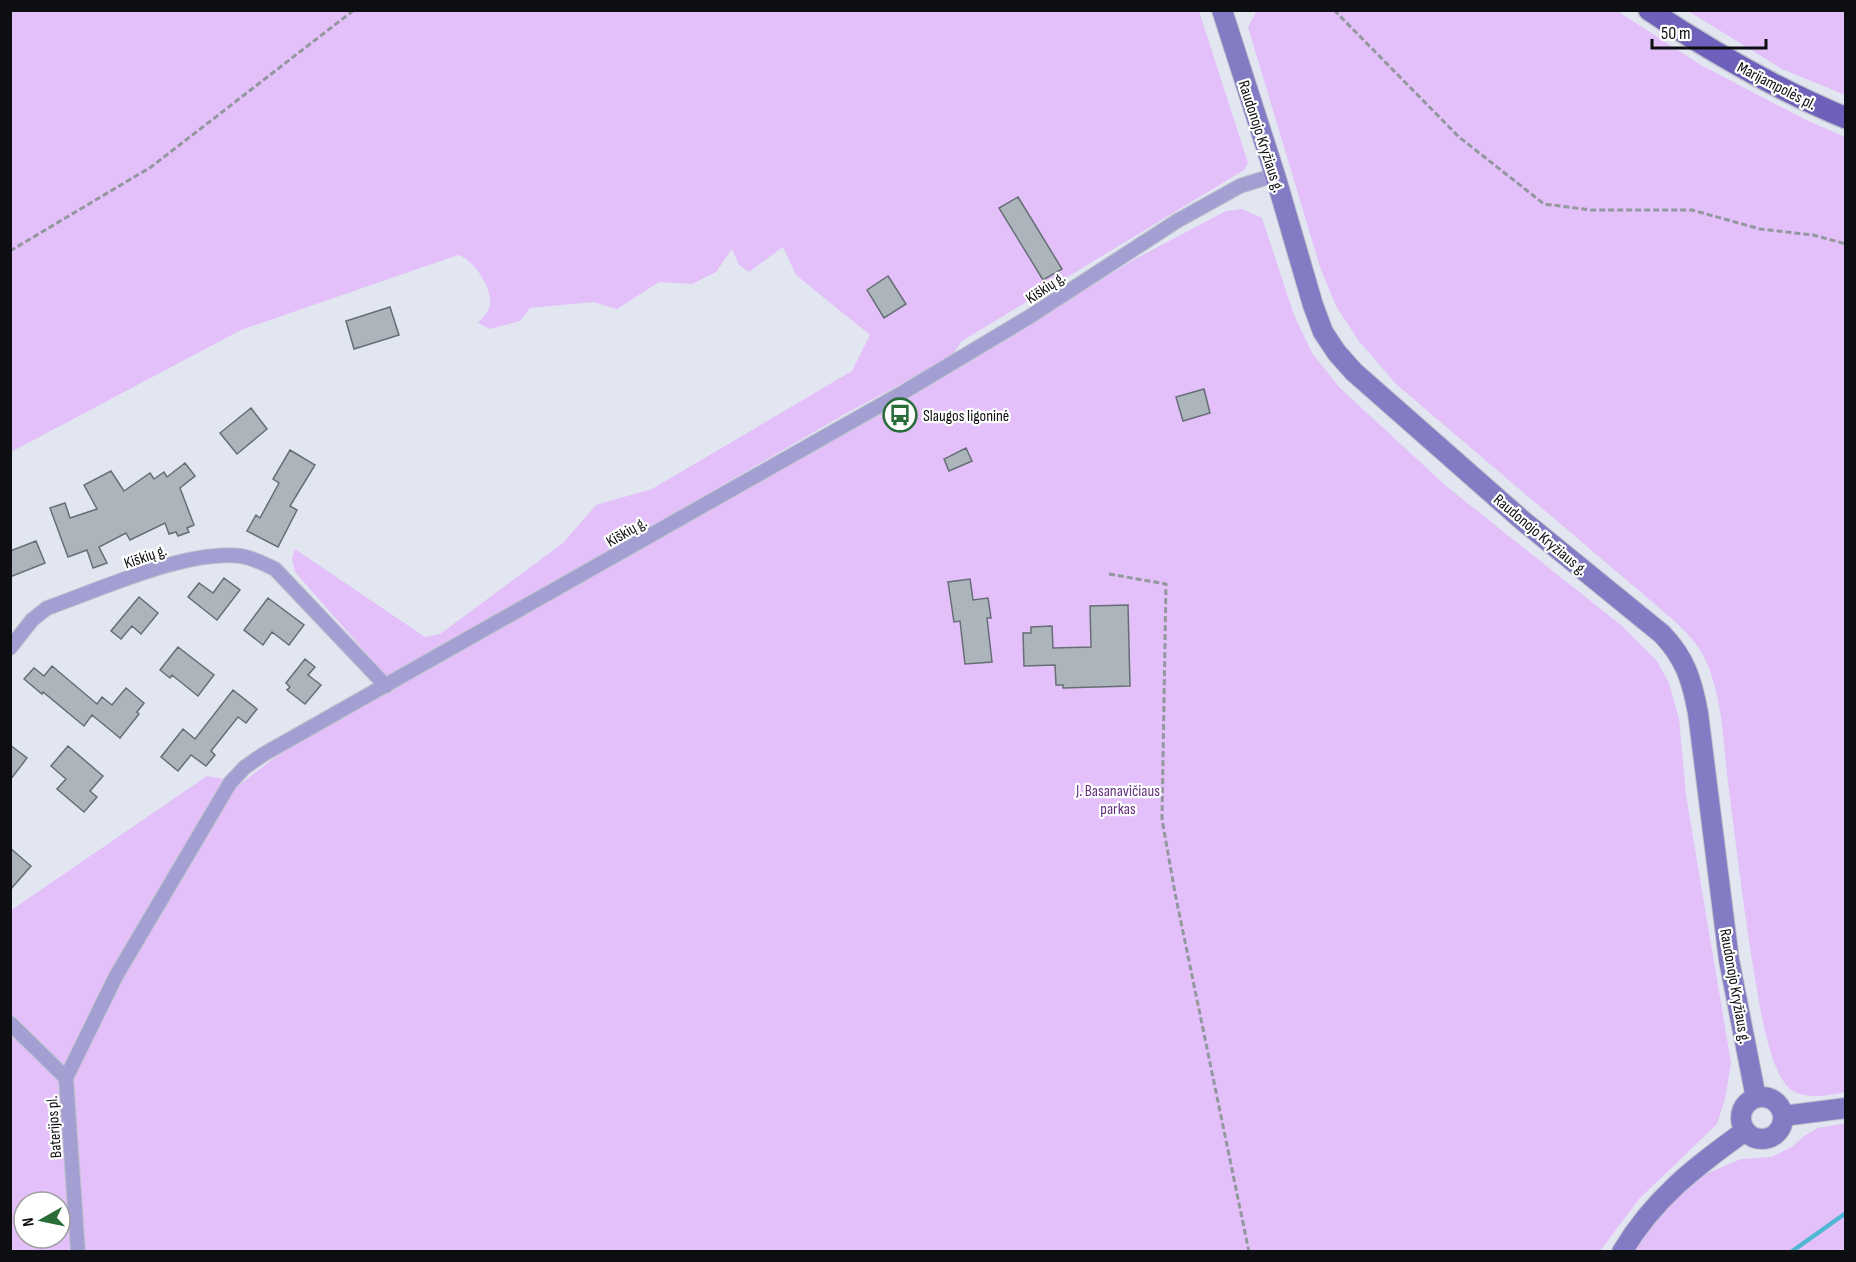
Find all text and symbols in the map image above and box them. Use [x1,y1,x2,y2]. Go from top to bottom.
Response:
scale bar [1652,12,1766,50]
text: 50 m [1661,23,1691,44]
street label: Marijampolės pl. [1734,58,1819,114]
street label: Raudonojo Kryžiaus g. [1234,78,1288,195]
street label: Kiškių g. [1022,268,1069,308]
bus stop icon: Slaugos ligoninė [882,397,918,433]
place label: Slaugos ligoninė [923,407,1009,426]
street label: Raudonojo Kryžiaus g. [1489,491,1591,580]
street label: Kiškių g. [603,513,650,551]
street label: Kiškių g. [122,541,169,574]
park label: J. Basanavičiaus parkas [1075,782,1160,819]
street label: Raudonojo Kryžiaus g. [1715,927,1754,1045]
street label: Baterijos pl. [43,1095,66,1159]
north arrow [12,1190,72,1250]
text: N [19,1216,39,1228]

